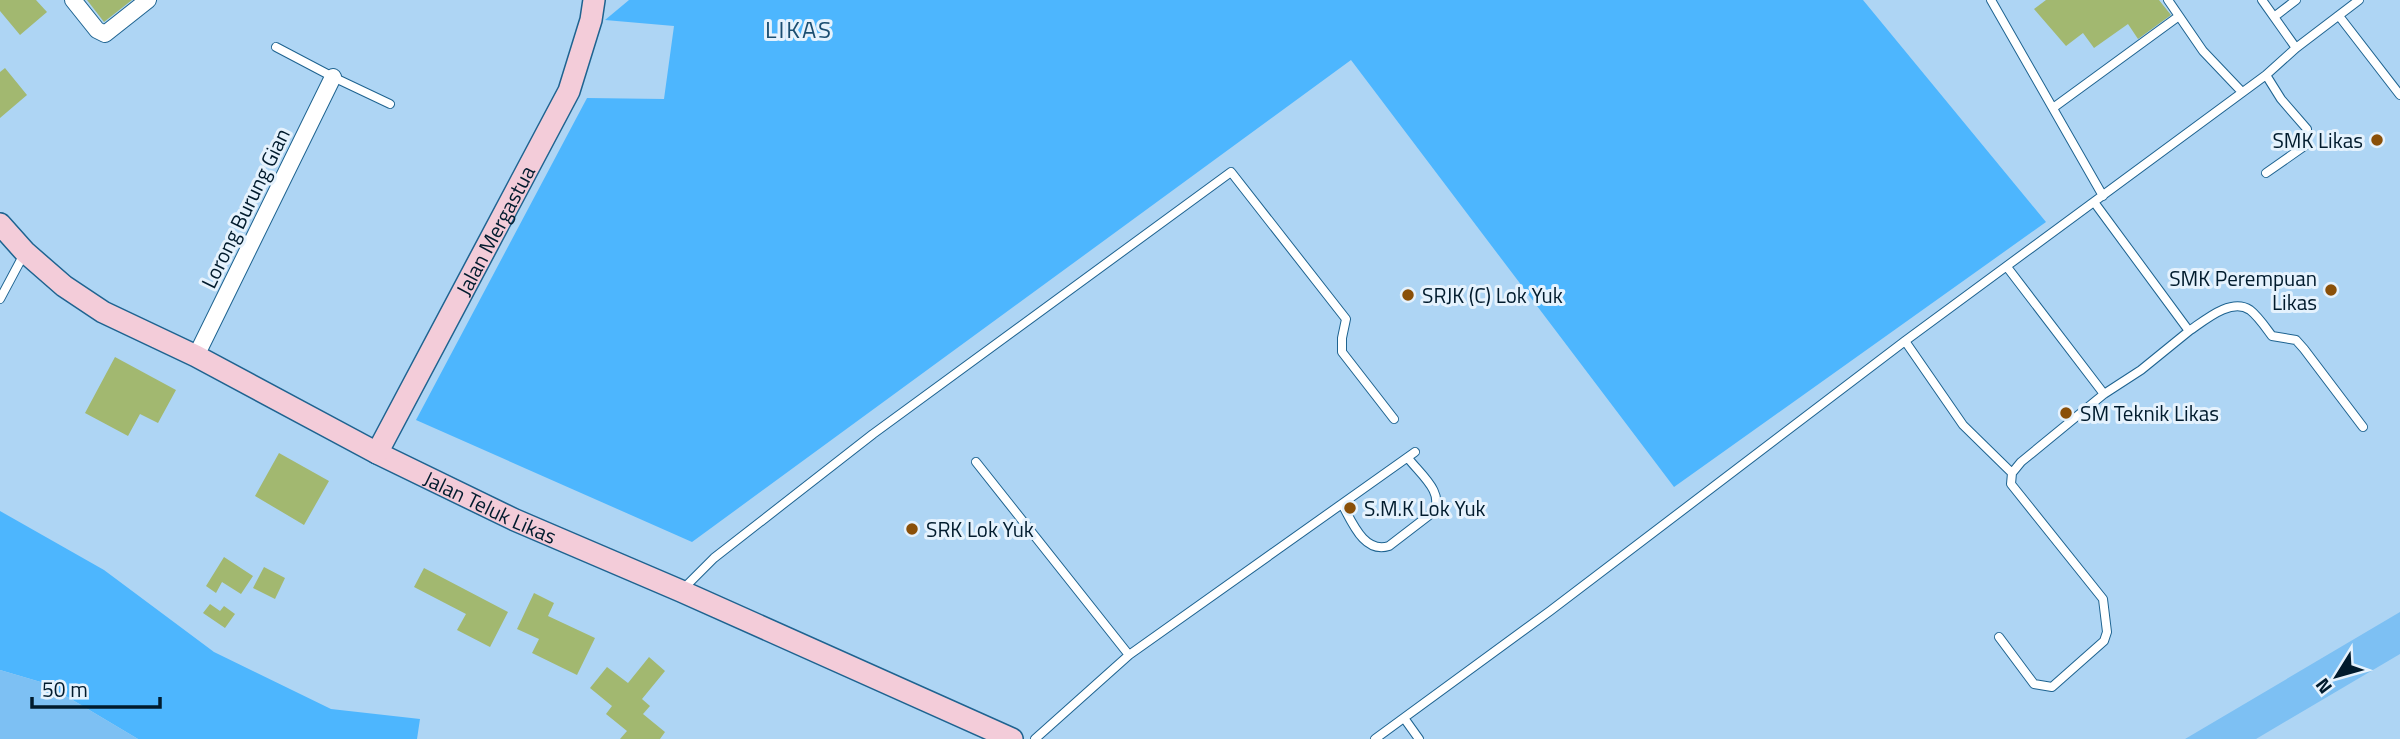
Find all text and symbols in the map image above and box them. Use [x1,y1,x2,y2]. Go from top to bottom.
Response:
district label: LIKAS [765,11,833,47]
street label: Lorong Burung Gian [192,123,298,293]
place label: SMK Likas [2272,124,2363,156]
marker: SMK Likas [2369,132,2385,148]
street label: Jalan Mergastua [447,159,543,301]
place label: SMK Perempuan Likas [2169,262,2317,318]
place label: SRJK (C) Lok Yuk [1422,279,1563,311]
marker: SMK Perempuan Likas [2323,282,2339,298]
marker: SRJK (C) Lok Yuk [1400,287,1416,303]
place label: SM Teknik Likas [2080,397,2219,429]
marker: SM Teknik Likas [2058,405,2074,421]
street label: Jalan Teluk Likas [419,462,562,552]
place label: S.M.K Lok Yuk [1364,492,1486,524]
marker: S.M.K Lok Yuk [1342,500,1358,516]
place label: SRK Lok Yuk [926,513,1034,545]
marker: SRK Lok Yuk [904,521,920,537]
north arrow [2302,641,2372,711]
scale bar [32,666,159,710]
text: 50 m [42,673,88,705]
text: N [2307,673,2339,701]

